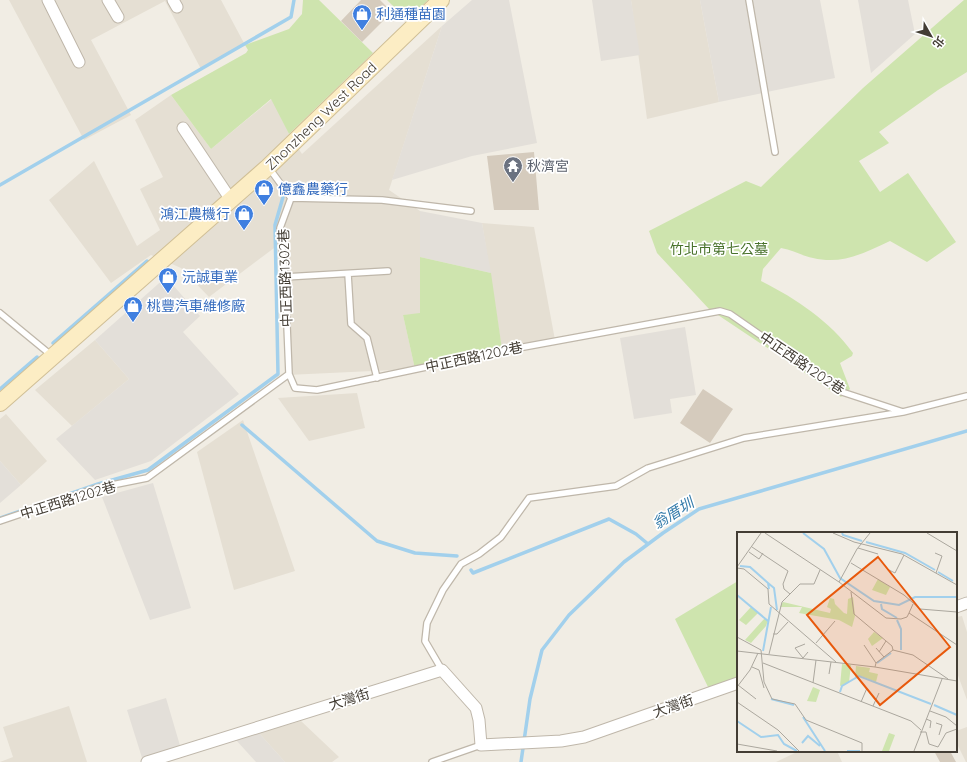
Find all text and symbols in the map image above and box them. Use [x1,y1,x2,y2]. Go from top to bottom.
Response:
shop icon: 利通種苗園 [351,3,373,31]
place label: 利通種苗園 [376,5,446,23]
north arrow [911,16,951,56]
text: 北 [930,34,948,51]
street label: Zhonzheng West Road [262,58,380,174]
temple icon: 秋濟宮 [502,155,524,183]
place label: 秋濟宮 [527,157,569,175]
shop icon: 億鑫農藥行 [253,178,275,206]
place label: 億鑫農藥行 [278,180,348,198]
shop icon: 鴻江農機行 [233,203,255,231]
place label: 鴻江農機行 [160,205,230,223]
street label: 中正西路1302巷 [274,228,296,328]
park label: 竹北市第七公墓 [670,240,768,258]
shop icon: 沅誠車業 [157,266,179,294]
place label: 沅誠車業 [182,268,238,286]
shop icon: 桃豐汽車維修廠 [122,295,144,323]
place label: 桃豐汽車維修廠 [147,297,245,315]
street label: 中正西路1202巷 [756,328,848,398]
street label: 中正西路1202巷 [424,338,524,376]
street label: 中正西路1202巷 [18,477,118,523]
water label: 翁厝圳 [649,492,699,533]
inset map [737,532,957,752]
street label: 大灣街 [326,684,372,714]
street label: 大灣街 [650,691,696,721]

